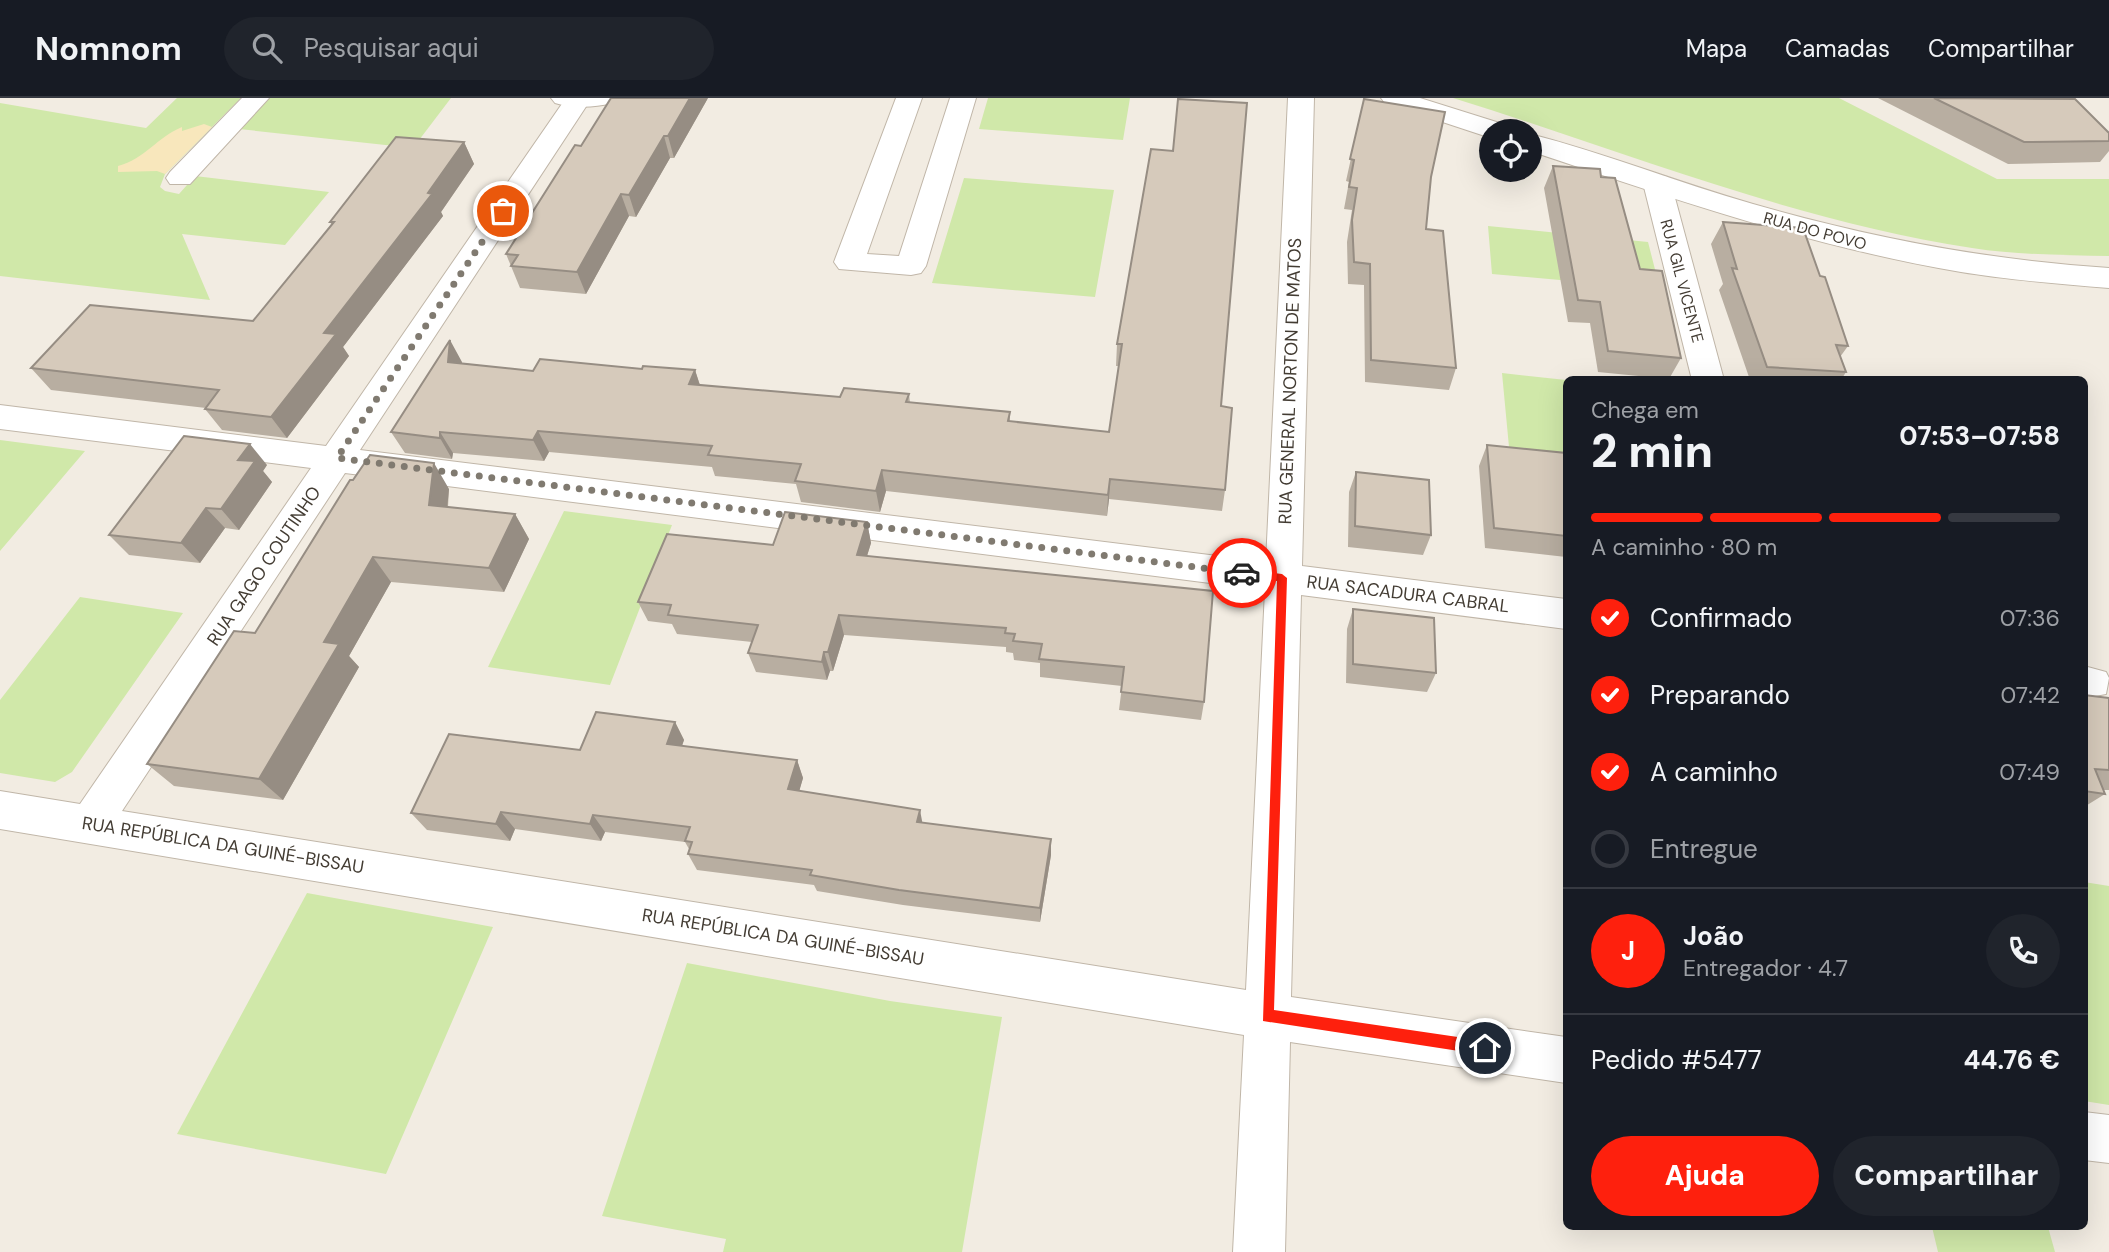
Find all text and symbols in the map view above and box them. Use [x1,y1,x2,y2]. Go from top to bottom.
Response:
search box [224,17,714,80]
text: Nomnom [35,27,182,70]
icon: search [248,29,286,67]
text: Pesquisar aqui [304,31,479,65]
text: Mapa [1686,33,1747,64]
text: Camadas [1785,33,1890,64]
text: Compartilhar [1928,33,2074,64]
map controls [1479,119,1542,182]
button: locate [1479,119,1542,182]
pin [473,181,533,241]
icon: bag [484,192,522,230]
street label: RUA DO POVO [1761,207,1869,255]
street label: RUA GIL VICENTE [1655,217,1709,345]
street label: RUA GENERAL NORTON DE MATOS [1273,237,1307,525]
text: Chega em [1591,395,1699,425]
text: 07:53–07:58 [1899,419,2060,453]
text: 2 min [1591,421,1713,481]
street label: RUA GAGO COUTINHO [202,482,326,650]
text: A caminho · 80 m [1591,532,1777,562]
courier [1207,538,1277,608]
icon: car [1223,554,1261,592]
street label: RUA SACADURA CABRAL [1305,570,1511,618]
icon: check [1591,599,1629,637]
text: Confirmado [1650,601,1792,635]
text: 07:36 [2000,603,2060,633]
icon: check [1591,676,1629,714]
text: Preparando [1650,678,1790,712]
text: 07:42 [2000,680,2060,710]
icon: check [1591,753,1629,791]
text: A caminho [1650,755,1778,789]
text: 07:49 [1999,757,2060,787]
street label: RUA REPÚBLICA DA GUINÉ-BISSAU [80,811,366,879]
text: Entregue [1650,832,1758,866]
street label: RUA REPÚBLICA DA GUINÉ-BISSAU [640,903,926,971]
button: phone [1986,914,2060,988]
text: João [1683,919,1744,953]
text: J [1621,934,1635,968]
text: Entregador · 4.7 [1683,953,1848,983]
pin [1455,1018,1515,1078]
icon: home [1466,1029,1504,1067]
text: Pedido #5477 [1591,1043,1762,1077]
text: 44.76 € [1964,1043,2060,1077]
button: Ajuda [1591,1136,1819,1216]
button: Compartilhar [1833,1136,2060,1216]

